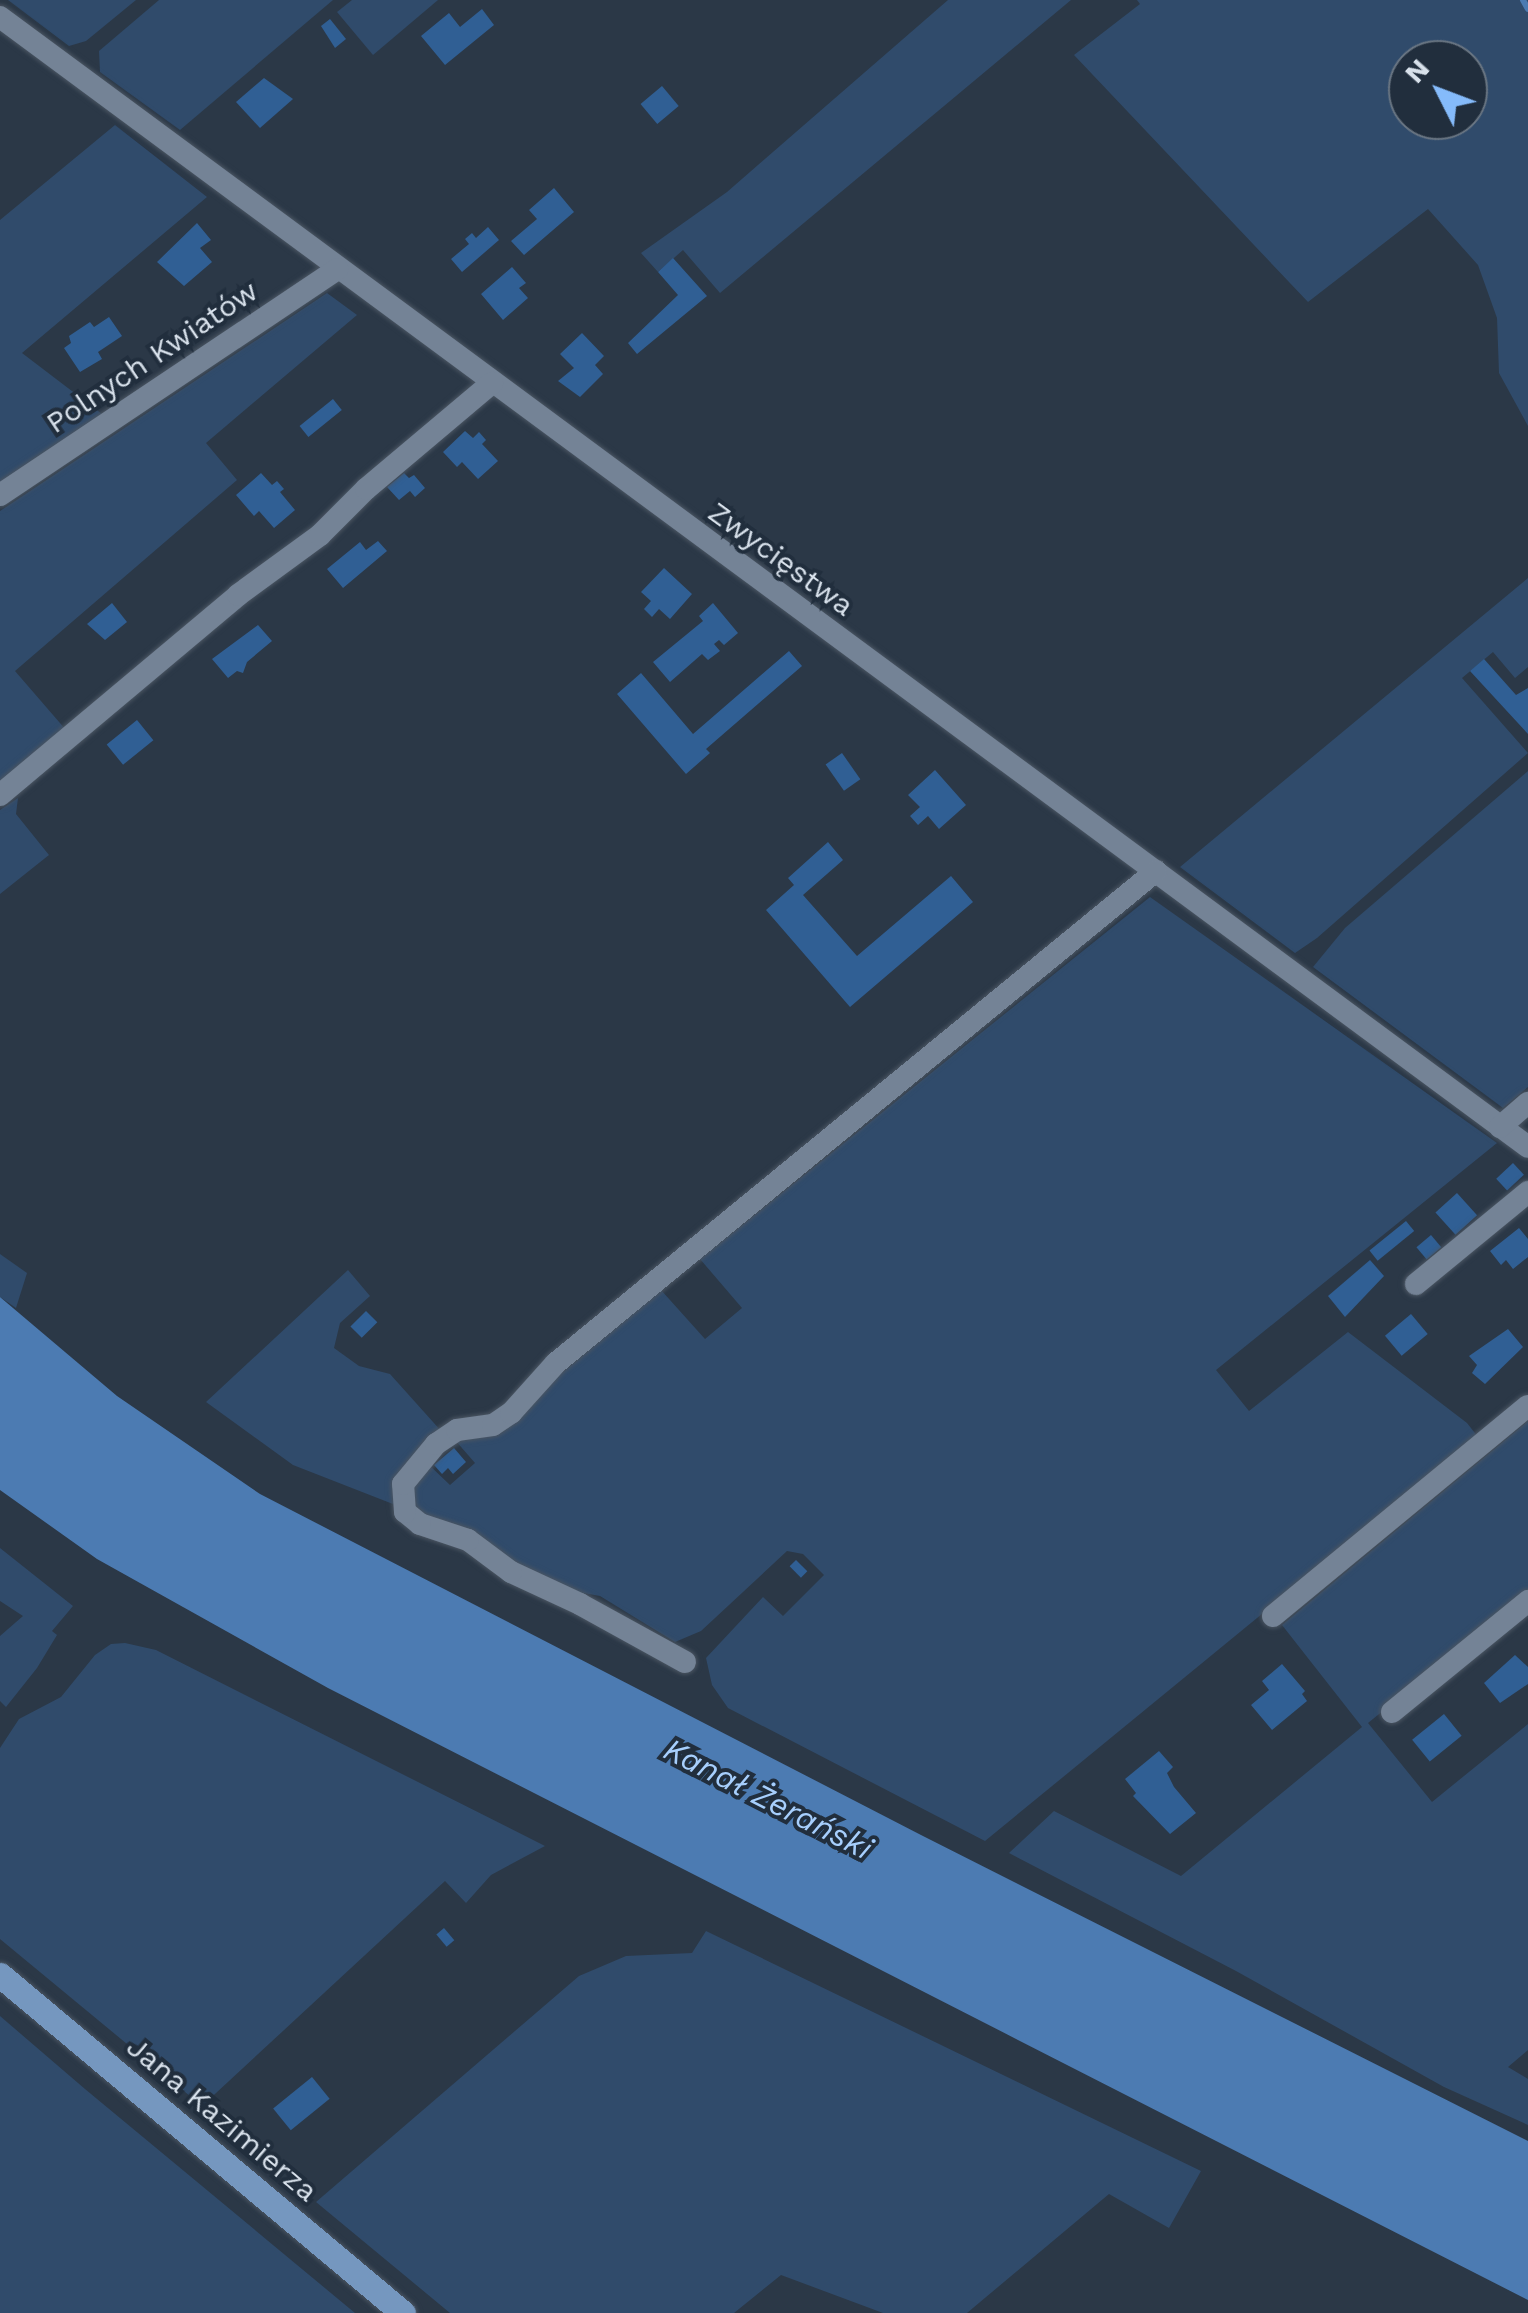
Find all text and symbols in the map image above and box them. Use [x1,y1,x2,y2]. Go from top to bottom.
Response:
north arrow [1388,40,1488,140]
text: N [1398,52,1436,90]
street label: Polnych Kwiatów [39,273,265,441]
street label: Zwycięstwa [701,494,861,624]
water label: Kanał Żerański [657,1730,879,1868]
street label: Jana Kazimierza [119,2029,325,2209]

